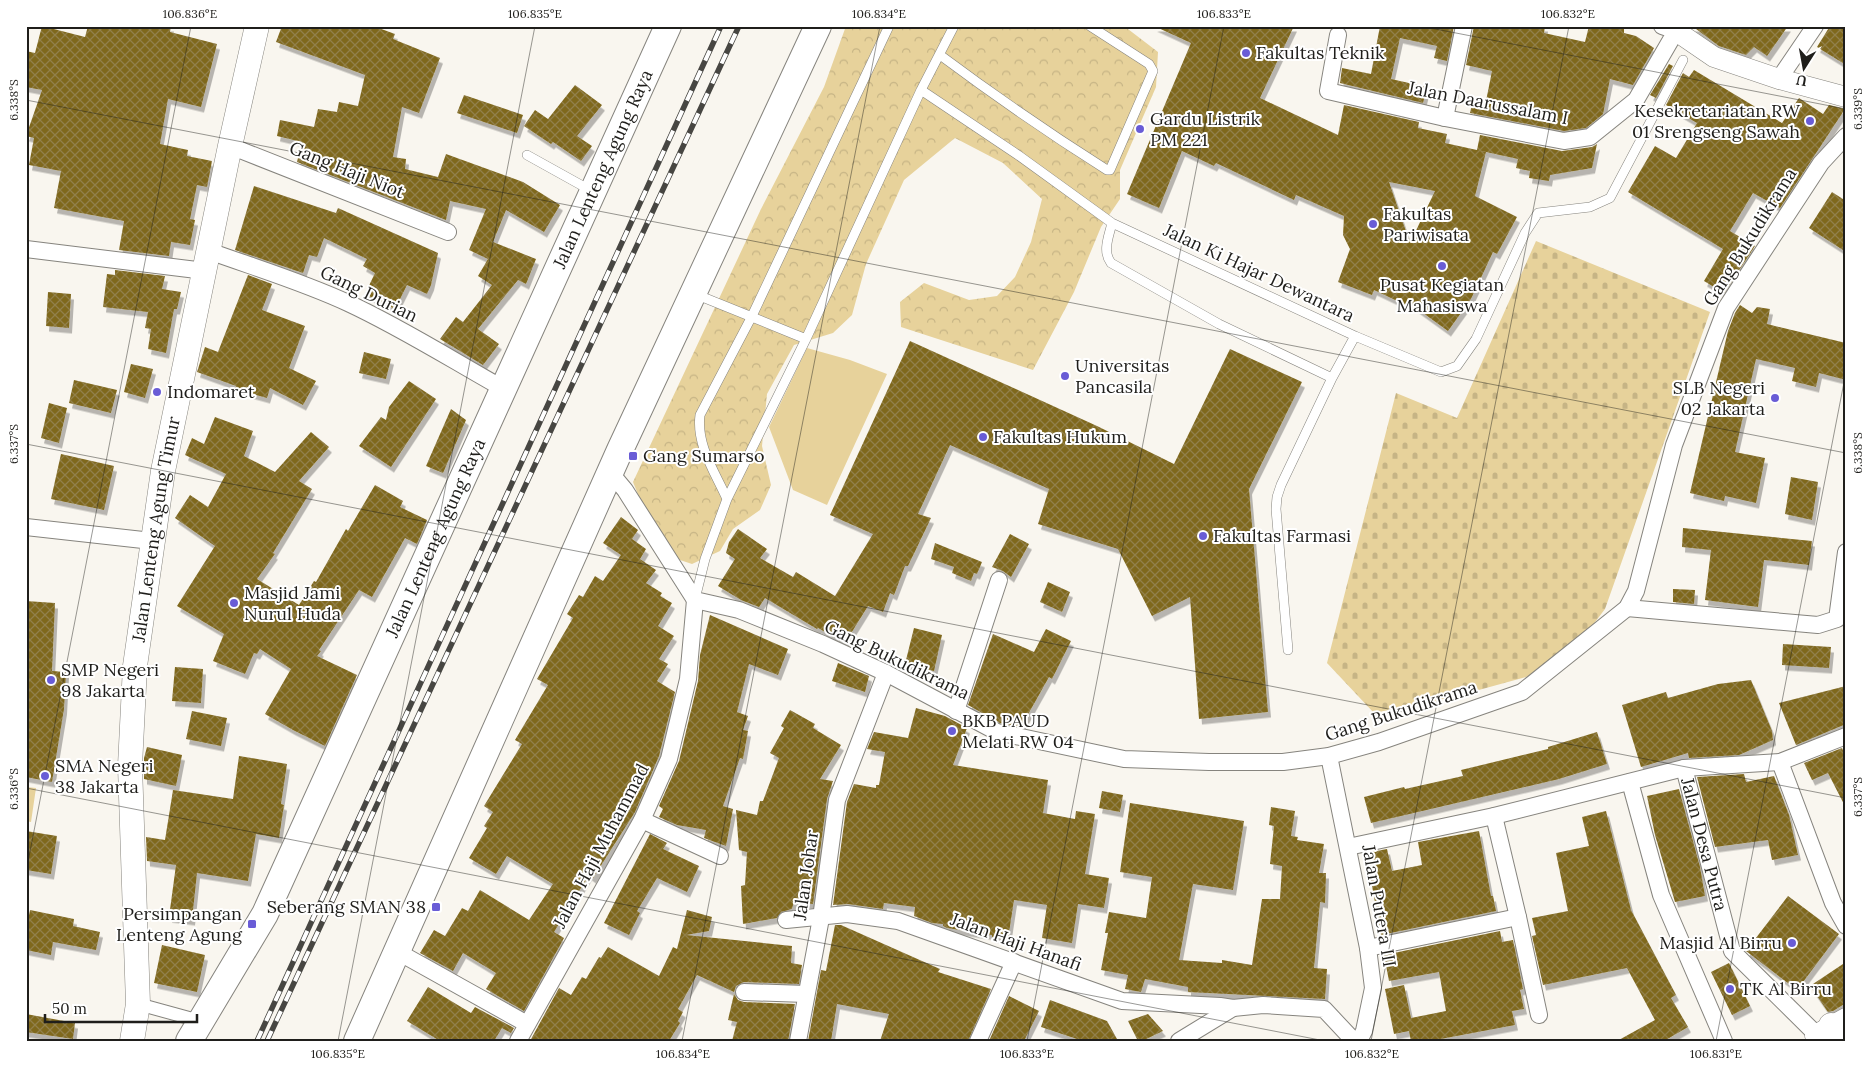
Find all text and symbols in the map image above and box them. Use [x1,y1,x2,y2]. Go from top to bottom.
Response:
text: 106.836°E [163,6,217,21]
text: 106.835°E [508,6,562,21]
text: 106.834°E [852,6,906,21]
text: 106.833°E [1197,6,1251,21]
text: 106.832°E [1541,6,1595,21]
place label: Fakultas Teknik [1256,41,1385,64]
north arrow [1780,42,1830,92]
marker: Fakultas Teknik [1240,47,1252,59]
street label: Jalan Lenteng Agung Raya [547,66,658,273]
text: U [1794,71,1808,91]
street label: Jalan Daarussalam I [1405,75,1570,129]
text: 6.338°S [6,79,21,121]
text: 6.339°S [1850,88,1865,130]
place label: Kesekretariatan RW 01 Srengseng Sawah [1632,99,1801,143]
place label: Gardu Listrik PM 221 [1150,107,1261,151]
marker: Kesekretariatan RW 01 Srengseng Sawah [1804,115,1816,127]
marker: Gardu Listrik PM 221 [1134,123,1146,135]
street label: Gang Haji Niot [286,136,408,203]
street label: Gang Bukudikrama [1698,163,1801,310]
place label: Fakultas Pariwisata [1383,202,1469,246]
street label: Jalan Ki Hajar Dewantara [1159,218,1358,327]
marker: Fakultas Pariwisata [1367,218,1379,230]
street label: Gang Durian [317,260,422,327]
marker: Pusat Kegiatan Mahasiswa [1436,260,1448,272]
place label: Pusat Kegiatan Mahasiswa [1380,273,1504,317]
place label: Universitas Pancasila [1075,354,1169,398]
marker: Universitas Pancasila [1059,370,1071,382]
place label: SLB Negeri 02 Jakarta [1673,376,1765,420]
place label: Indomaret [167,380,255,403]
marker: Indomaret [151,386,163,398]
marker: SLB Negeri 02 Jakarta [1769,392,1781,404]
street label: Jalan Lenteng Agung Timur [126,414,185,644]
text: 6.337°S [6,424,21,464]
place label: Fakultas Hukum [993,425,1127,448]
marker: Fakultas Hukum [977,431,989,443]
text: 6.338°S [1850,432,1865,474]
street label: Jalan Lenteng Agung Raya [380,435,490,642]
place label: Gang Sumarso [643,444,764,467]
marker: Gang Sumarso [627,450,639,462]
place label: Fakultas Farmasi [1213,524,1351,547]
marker: Fakultas Farmasi [1197,530,1209,542]
place label: Masjid Jami Nurul Huda [244,581,341,625]
marker: Masjid Jami Nurul Huda [228,597,240,609]
street label: Gang Bukudikrama [821,614,974,705]
place label: SMP Negeri 98 Jakarta [61,658,159,702]
marker: SMP Negeri 98 Jakarta [45,674,57,686]
street label: Gang Bukudikrama [1322,675,1480,746]
place label: BKB PAUD Melati RW 04 [962,709,1074,753]
marker: BKB PAUD Melati RW 04 [946,725,958,737]
place label: SMA Negeri 38 Jakarta [55,754,154,798]
street label: Jalan Haji Muhammad [547,759,654,933]
text: 6.336°S [6,768,21,810]
marker: SMA Negeri 38 Jakarta [39,770,51,782]
street label: Jalan Desa Putra [1676,774,1733,913]
text: 6.337°S [1850,777,1865,817]
street label: Jalan Johar [788,828,823,922]
street label: Jalan Putera III [1357,842,1402,969]
place label: Seberang SMAN 38 [267,895,426,918]
marker: Seberang SMAN 38 [430,901,442,913]
place label: Persimpangan Lenteng Agung [116,902,243,946]
street label: Jalan Haji Hanafi [947,907,1085,976]
marker: Persimpangan Lenteng Agung [246,918,258,930]
place label: Masjid Al Birru [1659,931,1782,954]
marker: Masjid Al Birru [1786,937,1798,949]
place label: TK Al Birru [1740,977,1832,1000]
marker: TK Al Birru [1724,983,1736,995]
scale bar [45,992,198,1024]
text: 50 m [52,999,87,1018]
text: 106.835°E [311,1046,365,1061]
text: 106.834°E [656,1046,710,1061]
text: 106.833°E [1000,1046,1054,1061]
text: 106.832°E [1345,1046,1399,1061]
text: 106.831°E [1690,1046,1742,1061]

